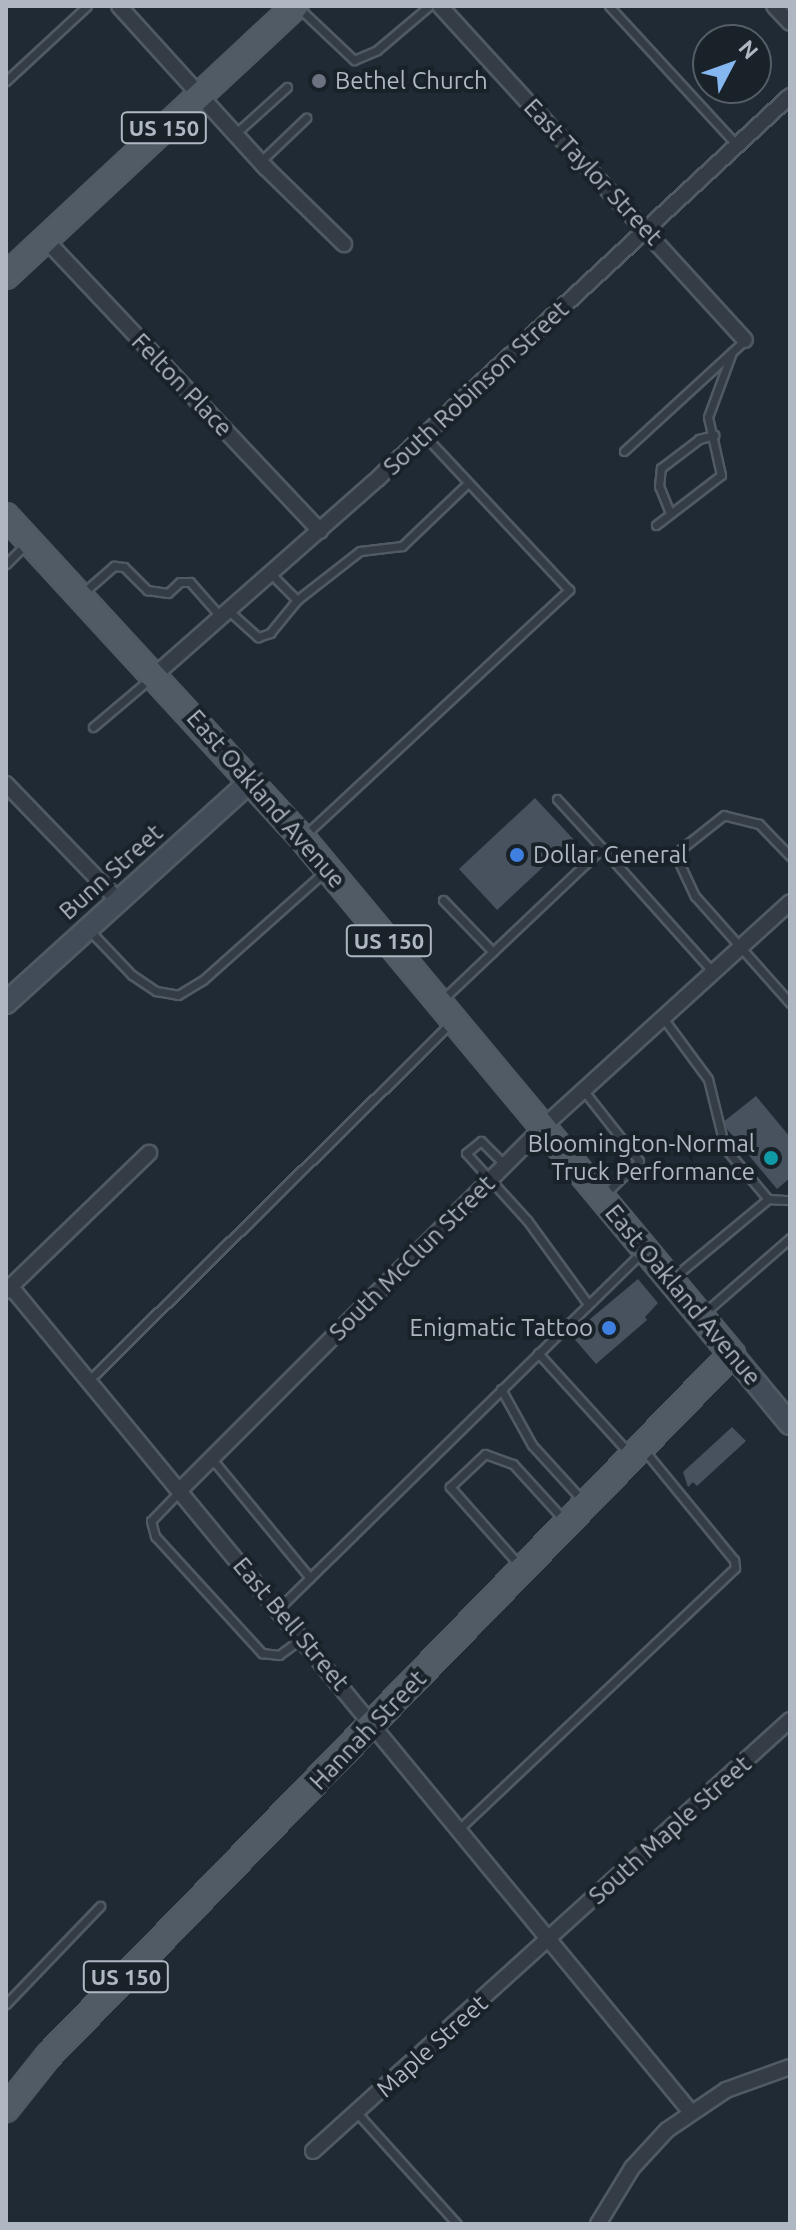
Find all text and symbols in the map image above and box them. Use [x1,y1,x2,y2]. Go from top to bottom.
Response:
north arrow [692,24,772,104]
text: N [734,35,764,64]
place label: Bethel Church [335,67,488,95]
marker: Bethel Church [310,72,328,90]
street label: East Taylor Street [518,93,668,251]
road number: US 150 [120,110,208,146]
street label: South Robinson Street [378,295,574,481]
street label: Felton Place [126,327,238,443]
street label: East Oakland Avenue [181,704,351,894]
street label: Bunn Street [53,818,169,926]
place label: Dollar General [533,841,687,869]
marker: Dollar General [508,846,526,864]
road number: US 150 [345,923,433,959]
place label: Bloomington-Normal Truck Performance [528,1130,755,1186]
marker: Bloomington-Normal Truck Performance [762,1149,780,1167]
street label: South McClun Street [323,1169,501,1347]
street label: East Oakland Avenue [599,1199,767,1391]
place label: Enigmatic Tattoo [410,1314,593,1342]
marker: Enigmatic Tattoo [600,1319,618,1337]
street label: East Bell Street [227,1552,355,1696]
street label: Hannah Street [304,1664,432,1796]
street label: South Maple Street [583,1750,757,1910]
road number: US 150 [82,1959,170,1995]
street label: Maple Street [371,1989,493,2103]

